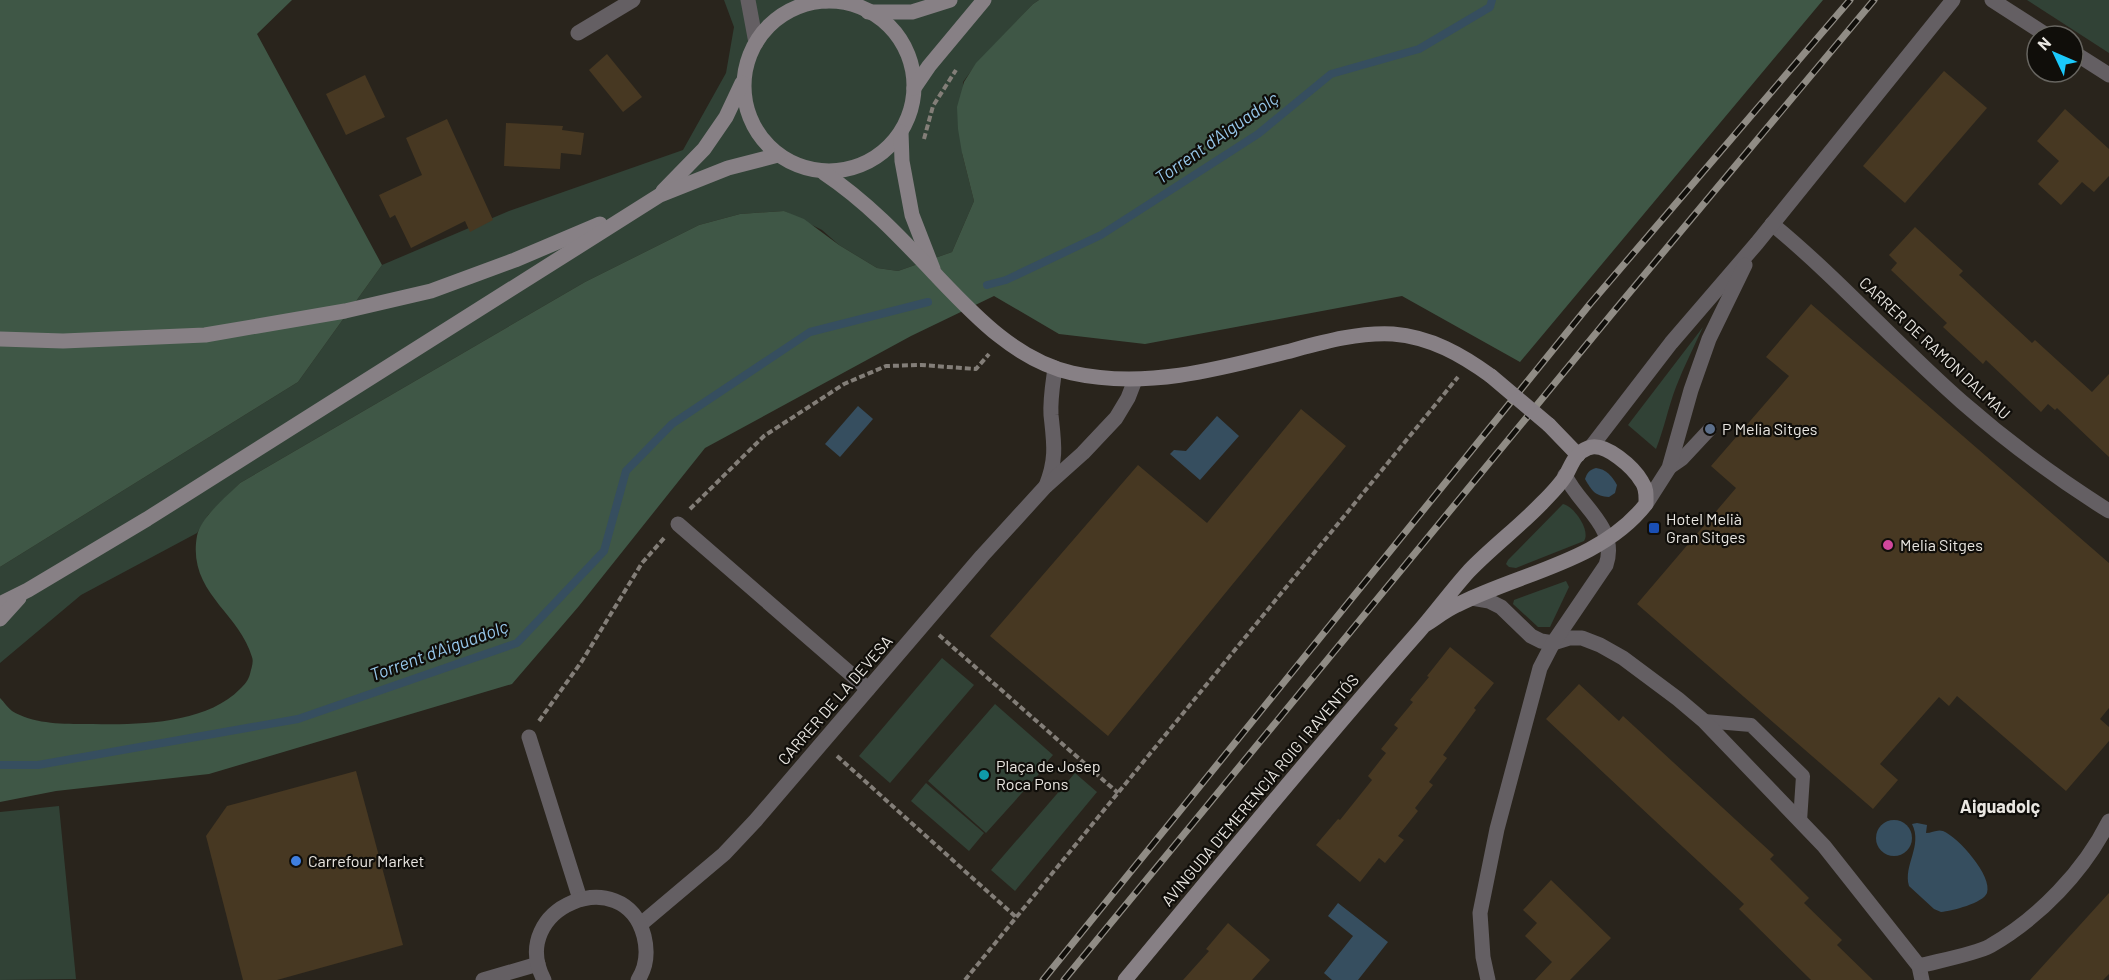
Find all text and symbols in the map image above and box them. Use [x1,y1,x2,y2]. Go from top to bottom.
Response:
north arrow [2025,24,2085,84]
text: N [2033,33,2054,54]
water label: Torrent d'Aiguadolç [1150,86,1282,188]
street label: CARRER DE RAMON DALMAU [1856,273,2015,423]
place label: P Melia Sitges [1722,419,1818,438]
marker: P Melia Sitges [1703,422,1717,436]
place label: Hotel Melià Gran Sitges [1666,509,1745,546]
marker: Hotel Melià Gran Sitges [1647,521,1661,535]
place label: Melia Sitges [1900,535,1983,554]
marker: Melia Sitges [1881,538,1895,552]
water label: Torrent d'Aiguadolç [367,615,511,685]
street label: CARRER DE LA DEVESA [773,631,896,768]
street label: AVINGUDA D'EMERENCIÀ ROIG I RAVENTÓS [1157,670,1362,909]
place label: Plaça de Josep Roca Pons [996,756,1101,793]
marker: Plaça de Josep Roca Pons [977,768,991,782]
district label: Aiguadolç [1960,795,2040,817]
place label: Carrefour Market [308,851,424,870]
marker: Carrefour Market [289,854,303,868]

